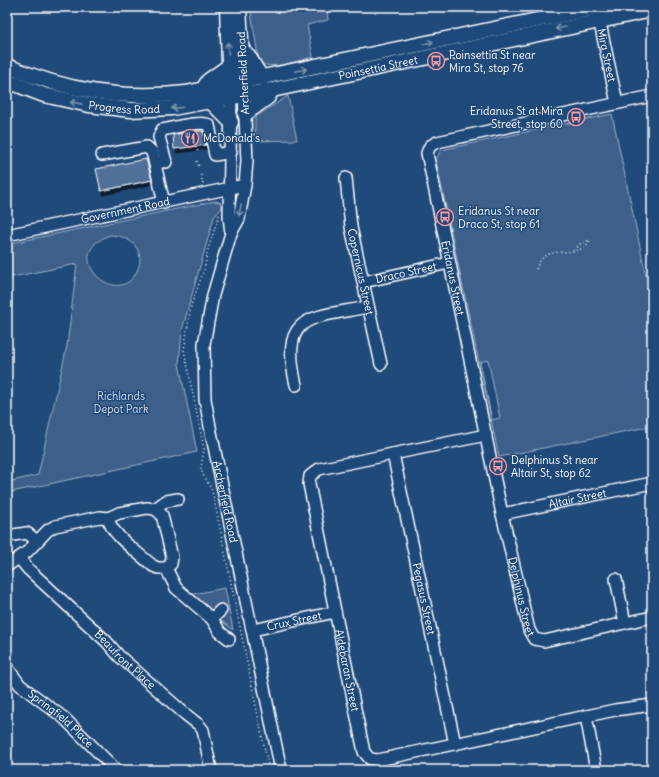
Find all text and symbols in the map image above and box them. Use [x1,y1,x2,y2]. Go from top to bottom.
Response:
one-way arrow [555,25,568,33]
street label: Mira Street [594,27,619,83]
street label: Archerfield Road [234,31,252,115]
one-way arrow [421,39,434,47]
one-way arrow [224,42,232,55]
place label: Poinsettia St near Mira St, stop 76 [449,48,536,75]
bus stop icon: Poinsettia St near Mira St, stop 76 [426,51,446,71]
street label: Poinsettia Street [337,52,419,83]
one-way arrow [294,66,307,74]
street label: Progress Road [88,98,161,117]
one-way arrow [70,99,83,107]
one-way arrow [171,104,184,112]
place label: Eridanus St at Mira Street, stop 60 [470,104,563,131]
bus stop icon: Eridanus St at Mira Street, stop 60 [566,107,586,127]
restaurant icon: McDonald's [180,128,200,148]
place label: McDonald's [203,131,260,145]
street label: Government Road [80,194,172,226]
one-way arrow [236,203,244,216]
place label: Eridanus St near Draco St, stop 61 [458,204,540,231]
bus stop icon: Eridanus St near Draco St, stop 61 [435,207,455,227]
street label: Copernicus Street [345,227,377,316]
street label: Eridanus Street [438,239,468,317]
street label: Draco Street [374,259,438,286]
park label: Richlands Depot Park [93,389,149,416]
place label: Delphinus St near Altair St, stop 62 [511,453,598,480]
bus stop icon: Delphinus St near Altair St, stop 62 [488,456,508,476]
street label: Archerfield Road [210,460,241,544]
street label: Altair Street [547,486,608,511]
street label: Delphinus Street [505,555,538,639]
street label: Pegasus Street [409,562,438,636]
street label: Crux Street [265,608,323,634]
street label: Beaufront Place [92,627,159,692]
street label: Aldebaran Street [332,628,363,713]
street label: Springfield Place [25,686,96,750]

